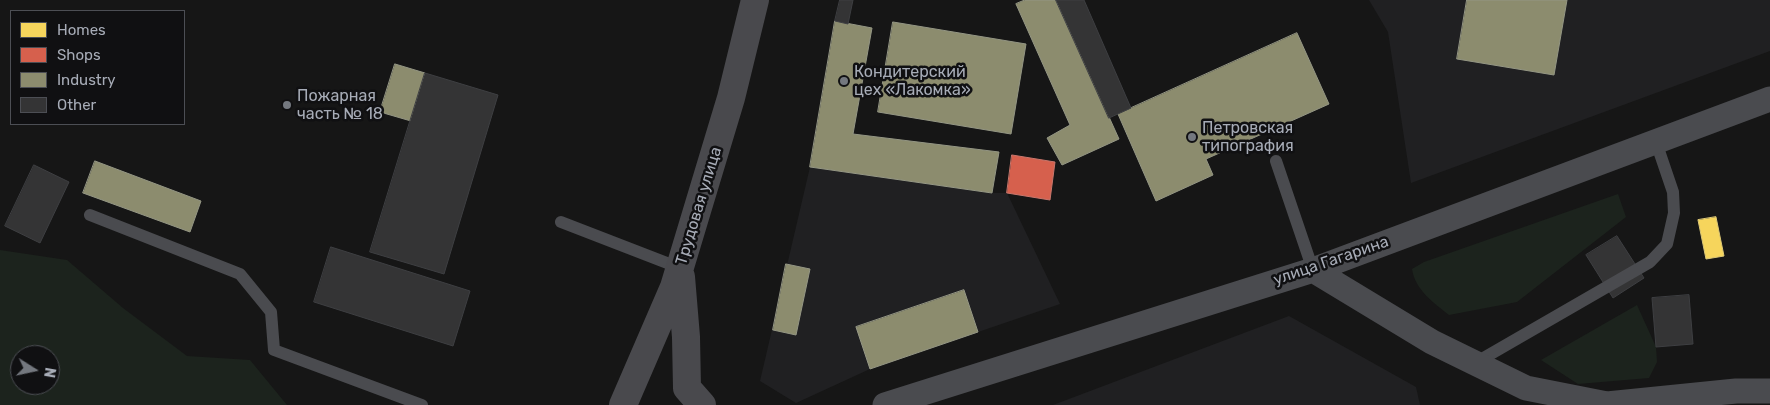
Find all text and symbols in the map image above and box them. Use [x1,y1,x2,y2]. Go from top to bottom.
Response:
legend [10,10,185,125]
text: Homes [57,21,106,39]
text: Shops [57,46,101,64]
place label: Кондитерский цех «Лакомка» [854,62,971,100]
text: Industry [57,71,116,89]
marker: Кондитерский цех «Лакомка» [838,75,850,87]
place label: Пожарная часть № 18 [297,86,383,124]
text: Other [57,96,96,114]
marker: Пожарная часть № 18 [281,99,293,111]
place label: Петровская типография [1202,118,1294,156]
marker: Петровская типография [1186,131,1198,143]
street label: Трудовая улица [672,145,726,267]
street label: улица Гагарина [1271,232,1391,290]
north arrow [10,345,60,395]
text: N [40,366,59,379]

